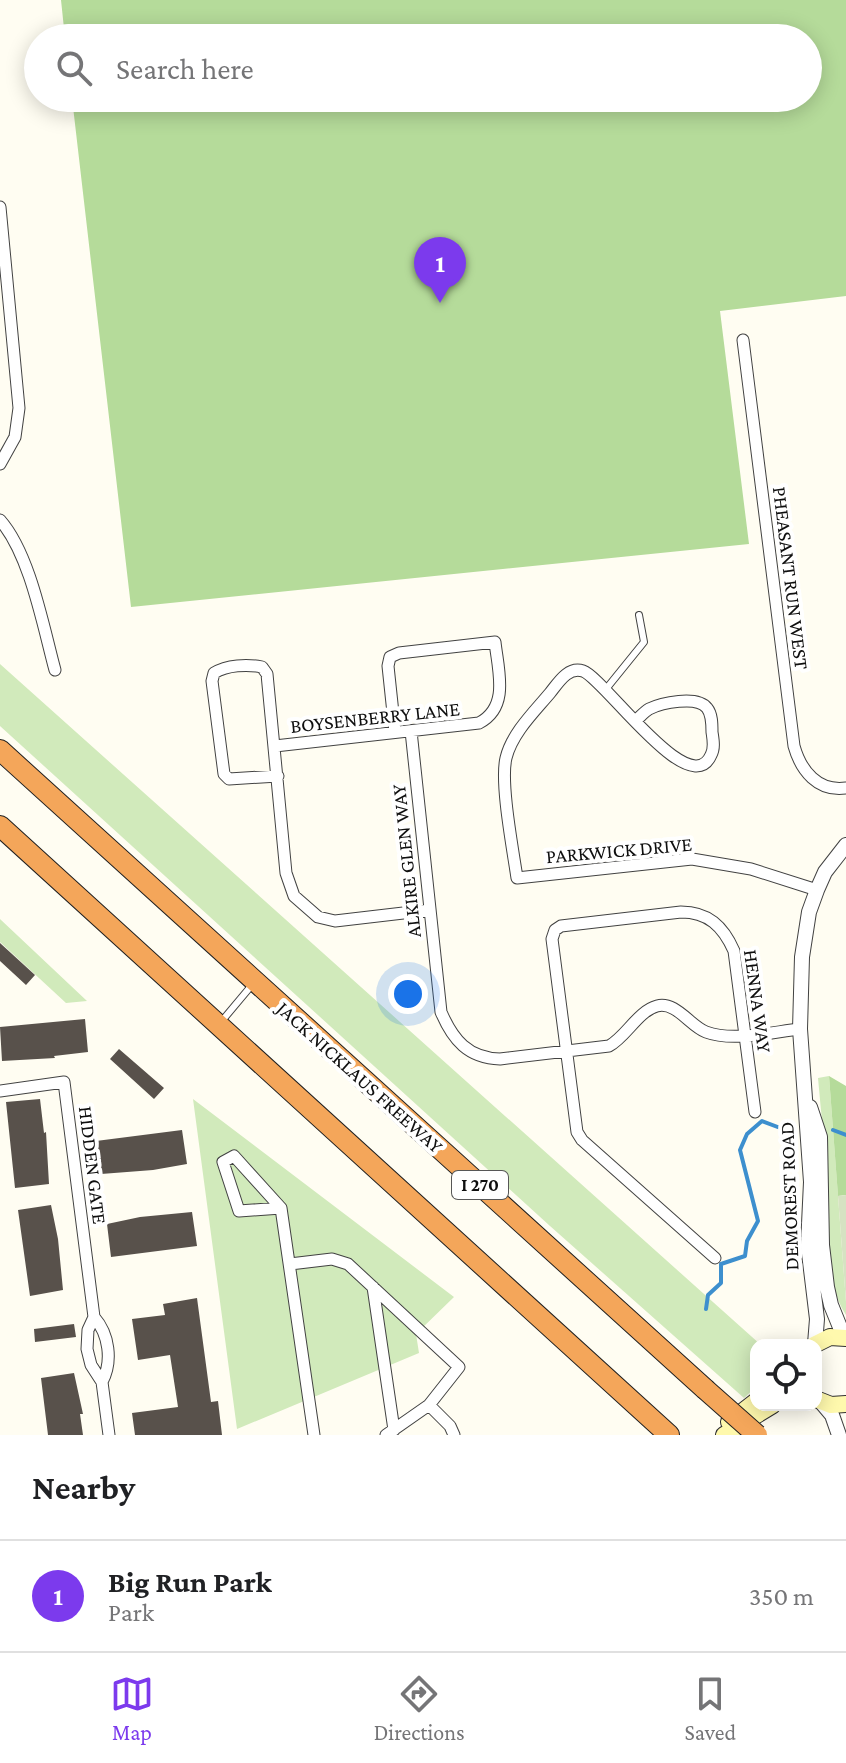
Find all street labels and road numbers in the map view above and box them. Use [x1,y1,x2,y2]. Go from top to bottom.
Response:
street label: PHEASANT RUN WEST [769,485,813,671]
street label: BOYSENBERRY LANE [289,697,461,737]
street label: ALKIRE GLEN WAY [387,783,425,939]
street label: PARKWICK DRIVE [545,833,693,867]
street label: HENNA WAY [740,948,776,1054]
street label: JACK NICKLAUS FREEWAY [271,996,448,1158]
street label: HIDDEN GATE [75,1105,111,1225]
street label: DEMOREST ROAD [775,1121,803,1271]
road number: I 270 [452,1171,508,1199]

